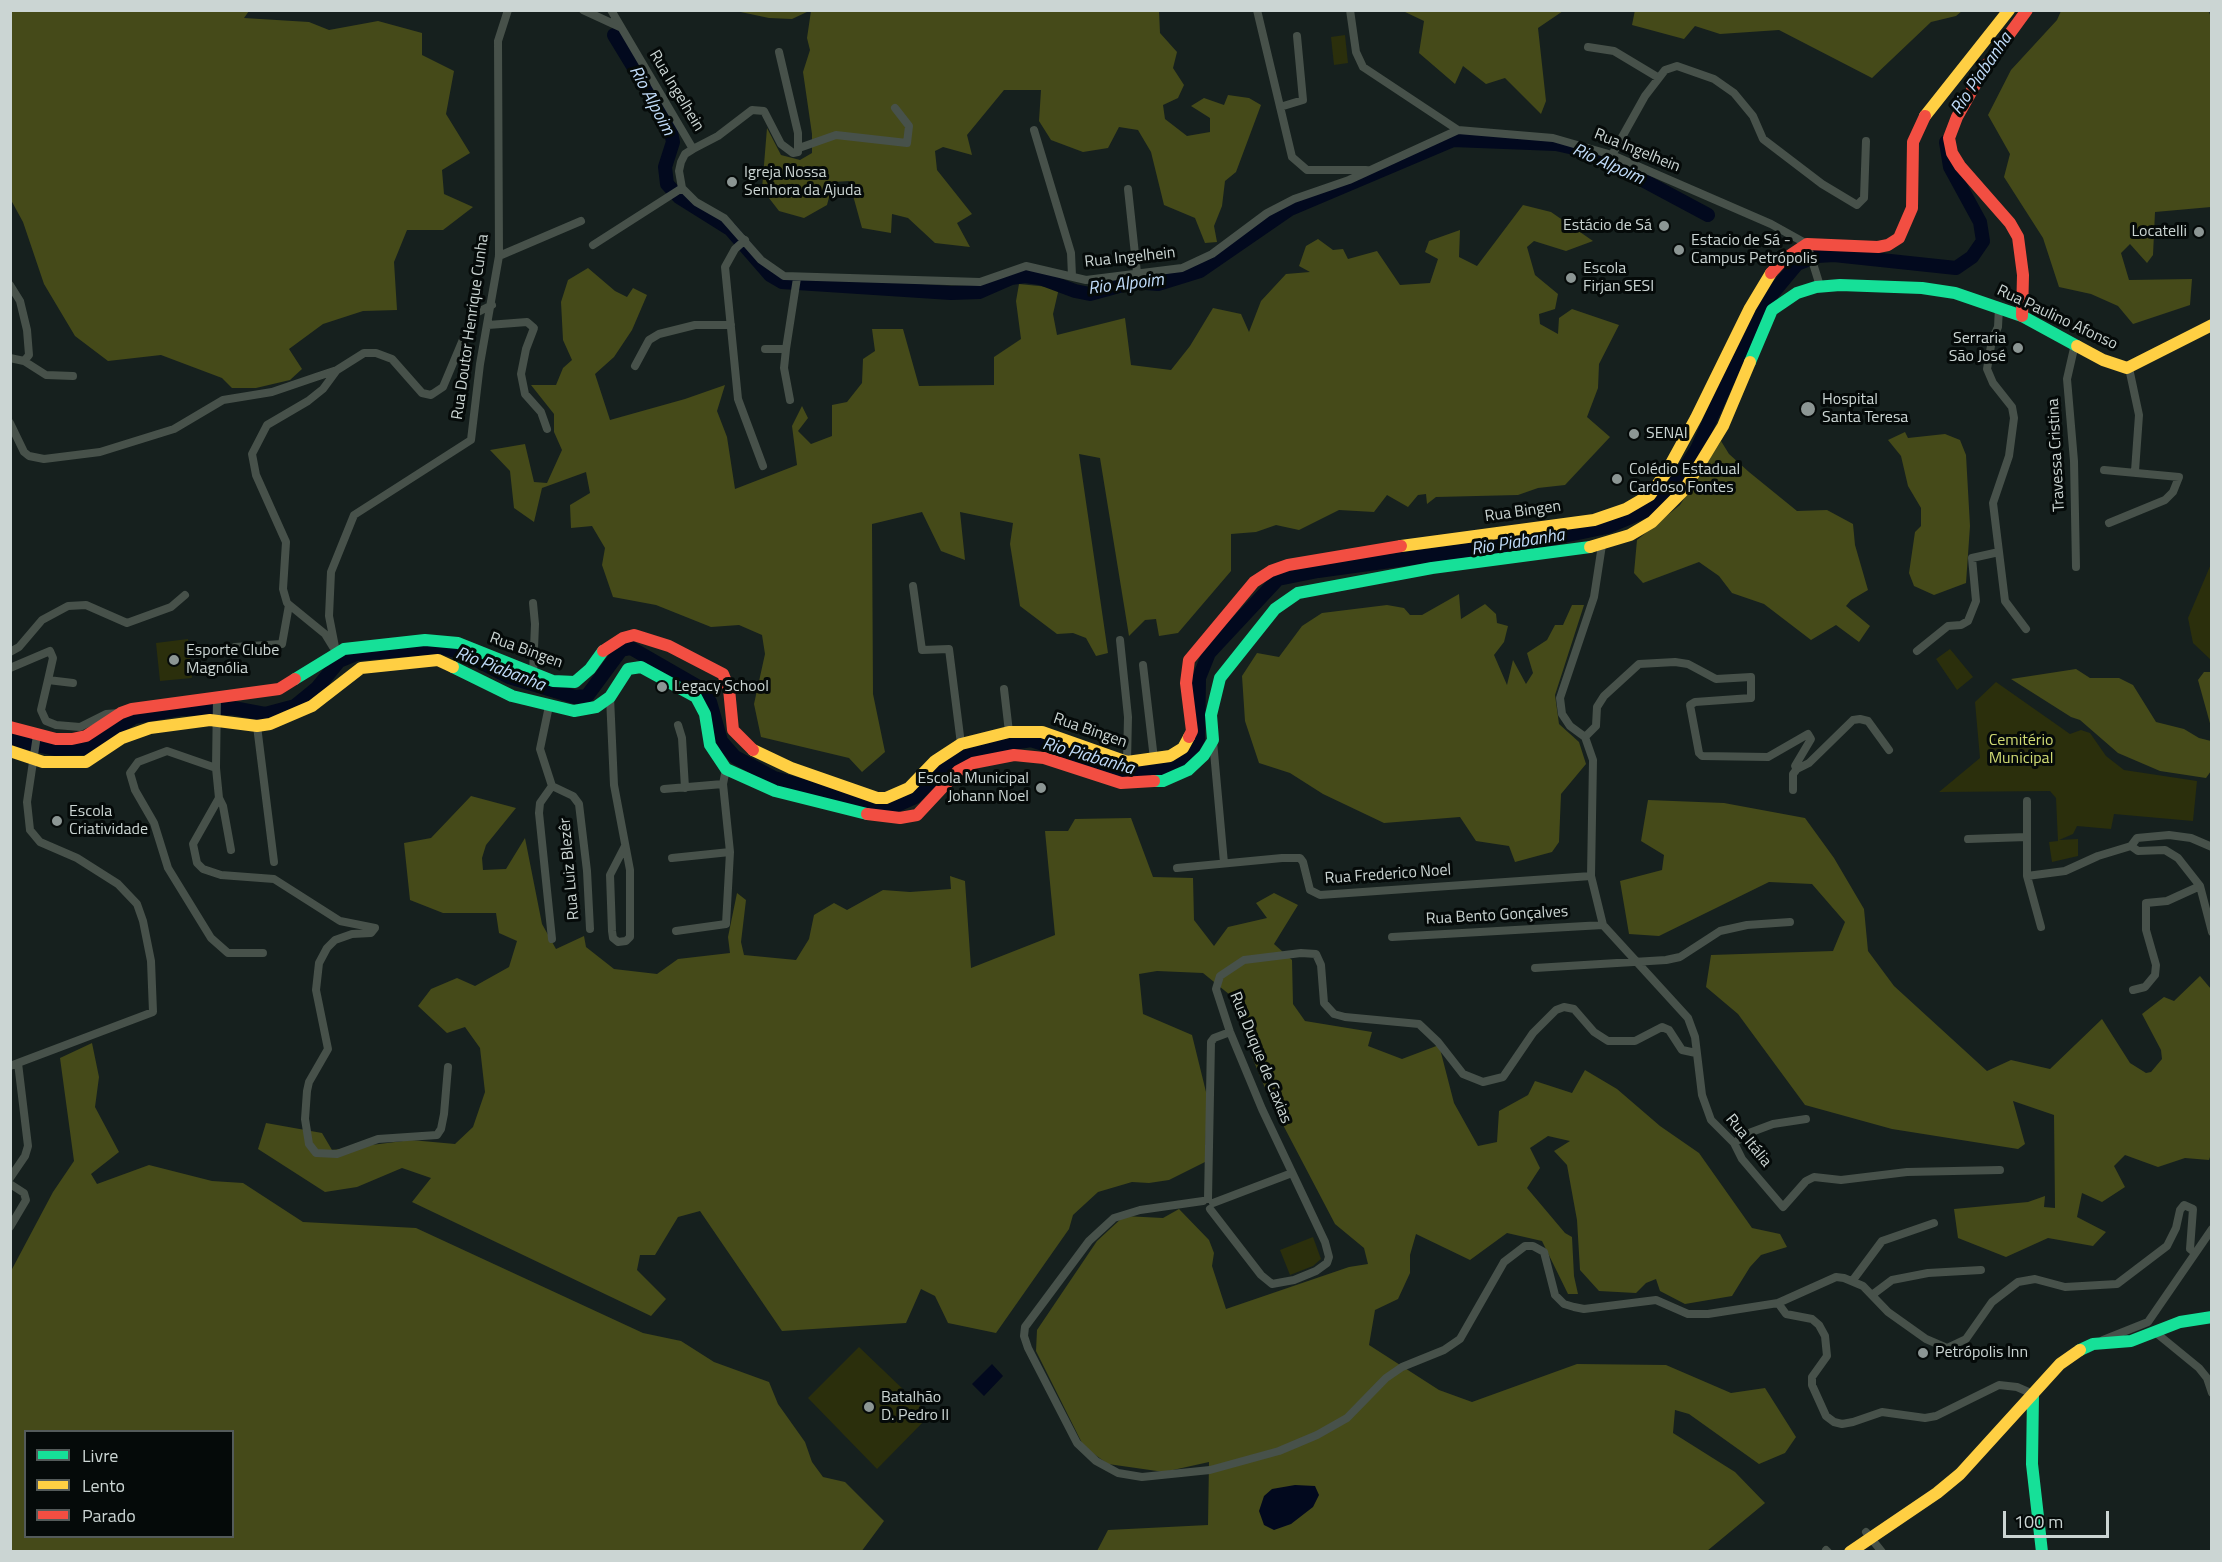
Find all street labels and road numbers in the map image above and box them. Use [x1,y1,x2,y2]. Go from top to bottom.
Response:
street label: Rua Ingelhein [644,47,708,135]
street label: Rua Ingelhein [1591,125,1683,177]
street label: Rua Doutor Henrique Cunha [448,233,494,421]
street label: Rua Ingelhein [1084,244,1176,272]
street label: Rua Paulino Afonso [1994,282,2120,354]
street label: Travessa Cristina [2044,398,2070,512]
street label: Rua Bingen [1484,497,1562,527]
street label: Rua Bingen [487,629,565,673]
street label: Rua Bingen [1051,709,1129,753]
street label: Rua Luiz Blezêr [556,817,584,921]
street label: Rua Frederico Noel [1324,861,1452,889]
street label: Rua Bento Gonçalves [1425,903,1569,929]
street label: Rua Duque de Caxias [1225,989,1295,1127]
street label: Rua Itália [1721,1111,1775,1171]

